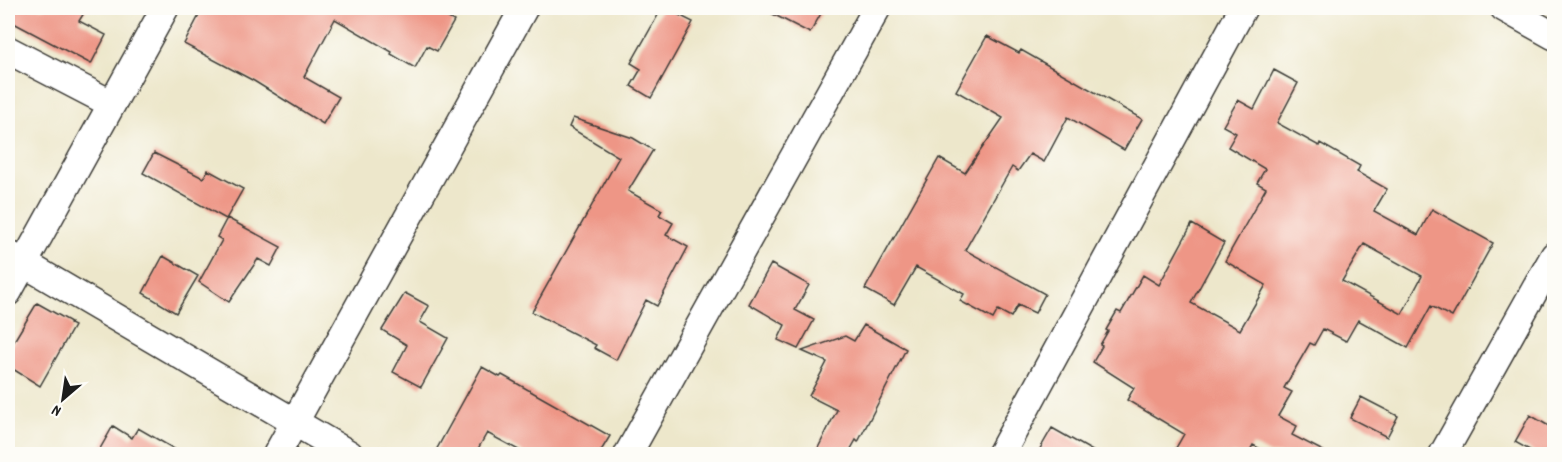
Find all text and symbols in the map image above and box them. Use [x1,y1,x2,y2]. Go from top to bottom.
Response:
north arrow [33,369,93,429]
text: N [48,398,66,422]

